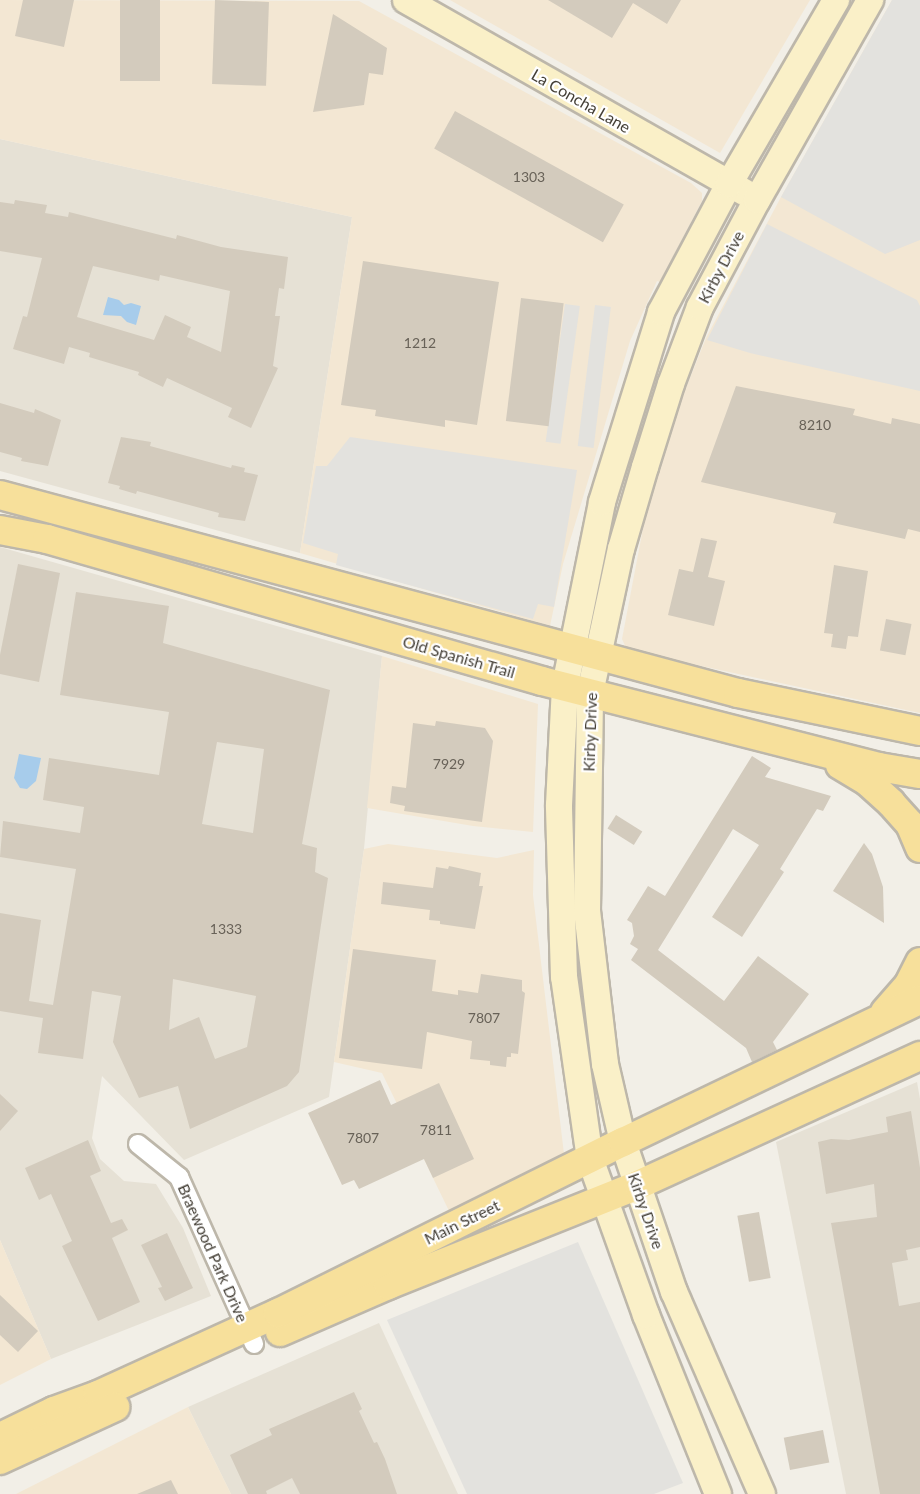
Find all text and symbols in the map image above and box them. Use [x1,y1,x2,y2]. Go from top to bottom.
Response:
street label: La Concha Lane [528,65,634,137]
house number: 1303 [513,169,545,185]
street label: Kirby Drive [694,227,748,307]
house number: 1212 [404,335,436,351]
house number: 8210 [799,417,831,433]
street label: Old Spanish Trail [400,632,518,682]
street label: Kirby Drive [579,692,601,772]
house number: 7929 [433,756,465,772]
house number: 1333 [210,921,242,937]
house number: 7807 [468,1010,500,1026]
house number: 7811 [420,1122,452,1138]
house number: 7807 [347,1130,379,1146]
street label: Kirby Drive [624,1170,668,1252]
street label: Braewood Park Drive [174,1181,252,1325]
street label: Main Street [421,1195,503,1249]

